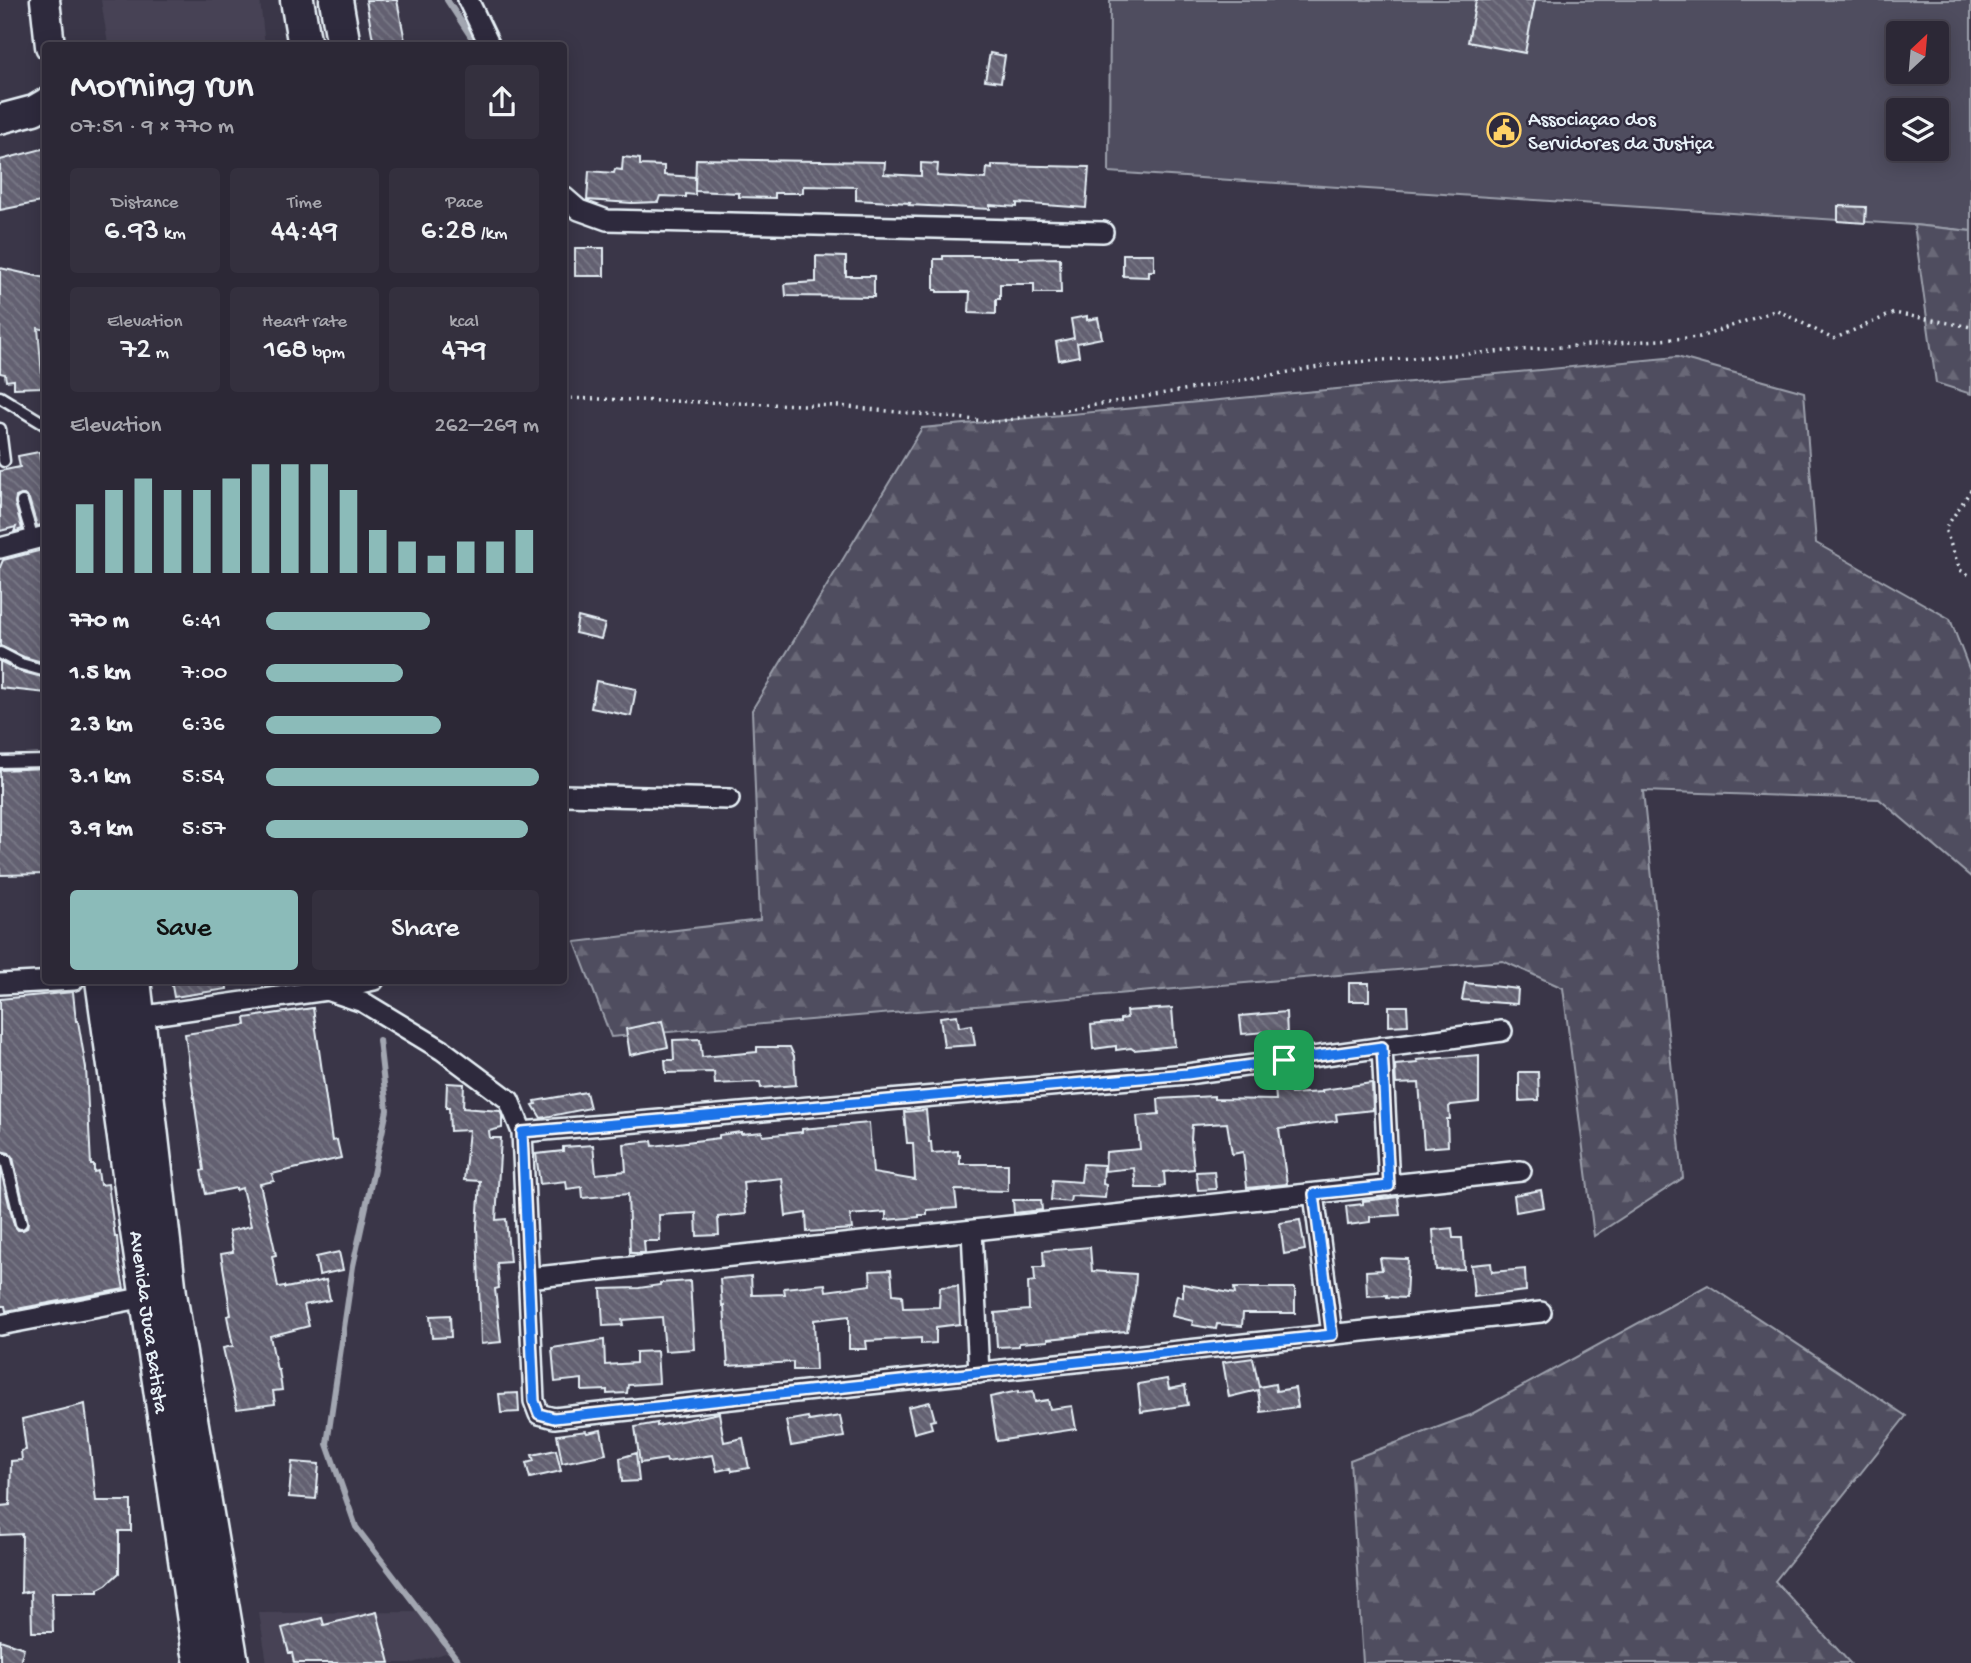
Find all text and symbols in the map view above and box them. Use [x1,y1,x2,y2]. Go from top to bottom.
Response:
north arrow [1886,21,1950,84]
map controls [1886,21,1949,161]
button: share [465,65,539,139]
text: Morning run [70,66,254,110]
button: layers [1886,98,1949,161]
place label: Associaçao dos Servidores da Justiça [1528,109,1715,158]
public building icon: Associaçao dos Servidores da Justiça [1485,111,1523,149]
text: 07:51 · 9 × 770 m [70,114,234,141]
text: Distance [111,192,178,215]
text: Time [287,192,322,215]
text: Pace [446,192,483,215]
text: 6.93 [104,215,159,250]
text: 44:49 [271,215,338,250]
text: 6:28 [421,215,477,250]
text: km [159,223,186,246]
text: /km [477,223,508,246]
text: Elevation [107,311,183,334]
text: Heart rate [262,311,347,334]
text: kcal [449,311,479,334]
text: 72 [121,334,151,369]
text: 168 [264,334,308,369]
text: 479 [442,334,487,369]
text: m [151,342,169,365]
text: bpm [308,342,345,365]
text: Elevation [70,413,161,440]
text: 262–269 m [434,413,539,440]
text: 770 m [70,608,129,635]
text: 6:41 [182,608,221,635]
text: 1.5 km [70,660,131,687]
text: 7:00 [182,660,227,687]
text: 2.3 km [70,712,132,739]
text: 6:36 [182,712,224,739]
text: 3.1 km [70,764,130,791]
text: 5:54 [182,764,224,791]
text: 3.9 km [70,816,133,843]
text: 5:57 [182,816,225,843]
button: Save [70,890,298,970]
button: Share [312,890,539,970]
pin [1254,1030,1314,1090]
icon: arrive [1265,1041,1303,1079]
street label: Avenida Juca Batista [121,1230,172,1417]

